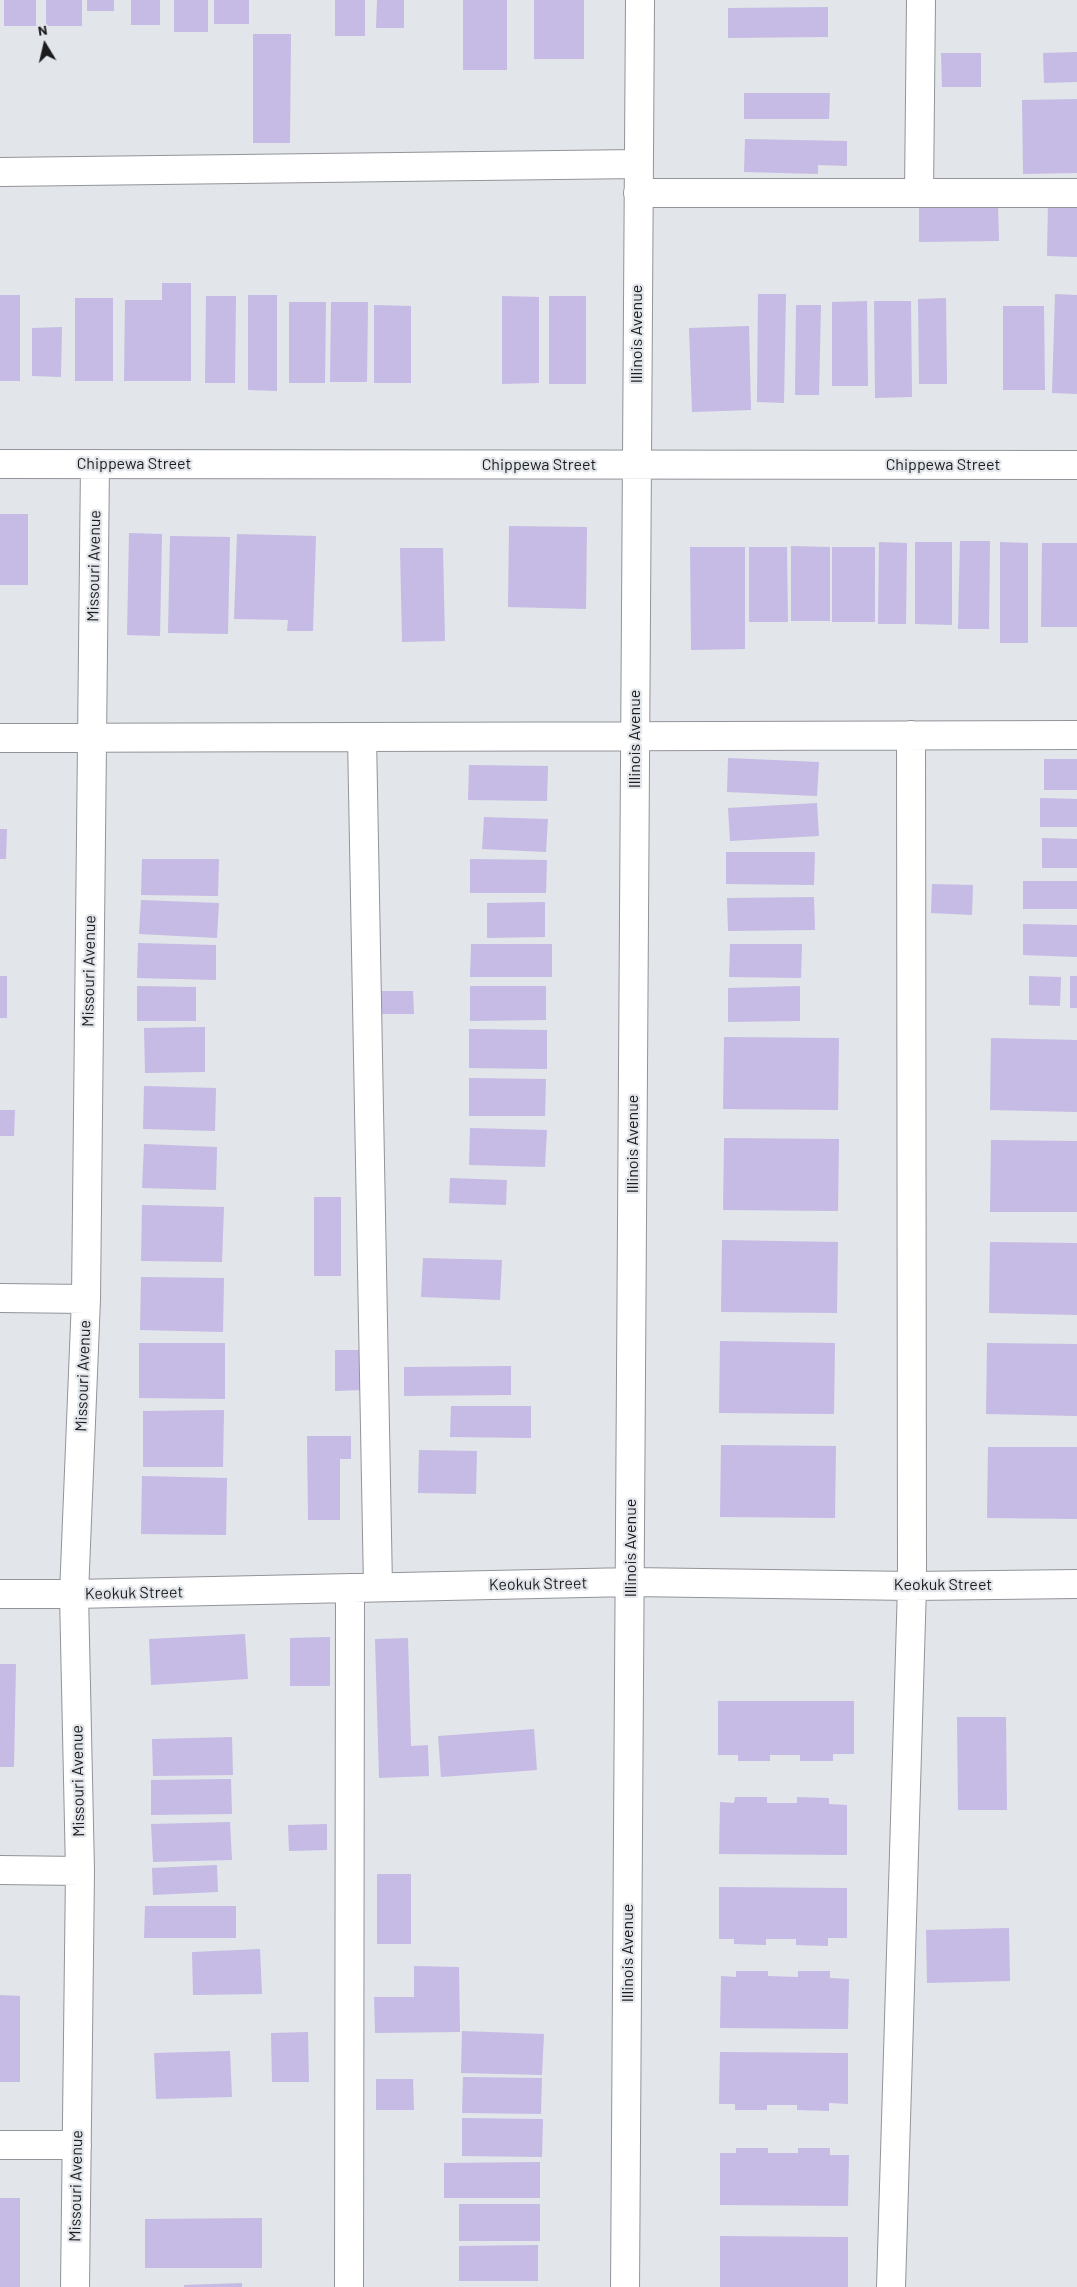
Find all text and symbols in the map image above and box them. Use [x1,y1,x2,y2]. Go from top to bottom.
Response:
north arrow [20,20,70,70]
text: N [37,21,49,39]
street label: Illinois Avenue [627,285,647,383]
street label: Chippewa Street [77,454,191,474]
street label: Chippewa Street [482,455,596,475]
street label: Chippewa Street [886,455,1000,475]
street label: Missouri Avenue [83,510,105,622]
street label: Illinois Avenue [625,690,645,788]
street label: Missouri Avenue [78,915,100,1027]
street label: Illinois Avenue [623,1095,643,1193]
street label: Missouri Avenue [71,1320,95,1432]
street label: Illinois Avenue [621,1499,641,1597]
street label: Keokuk Street [489,1574,587,1594]
street label: Keokuk Street [894,1575,992,1595]
street label: Keokuk Street [85,1583,183,1603]
street label: Missouri Avenue [67,1725,89,1837]
street label: Illinois Avenue [618,1904,638,2002]
street label: Missouri Avenue [65,2130,87,2242]

